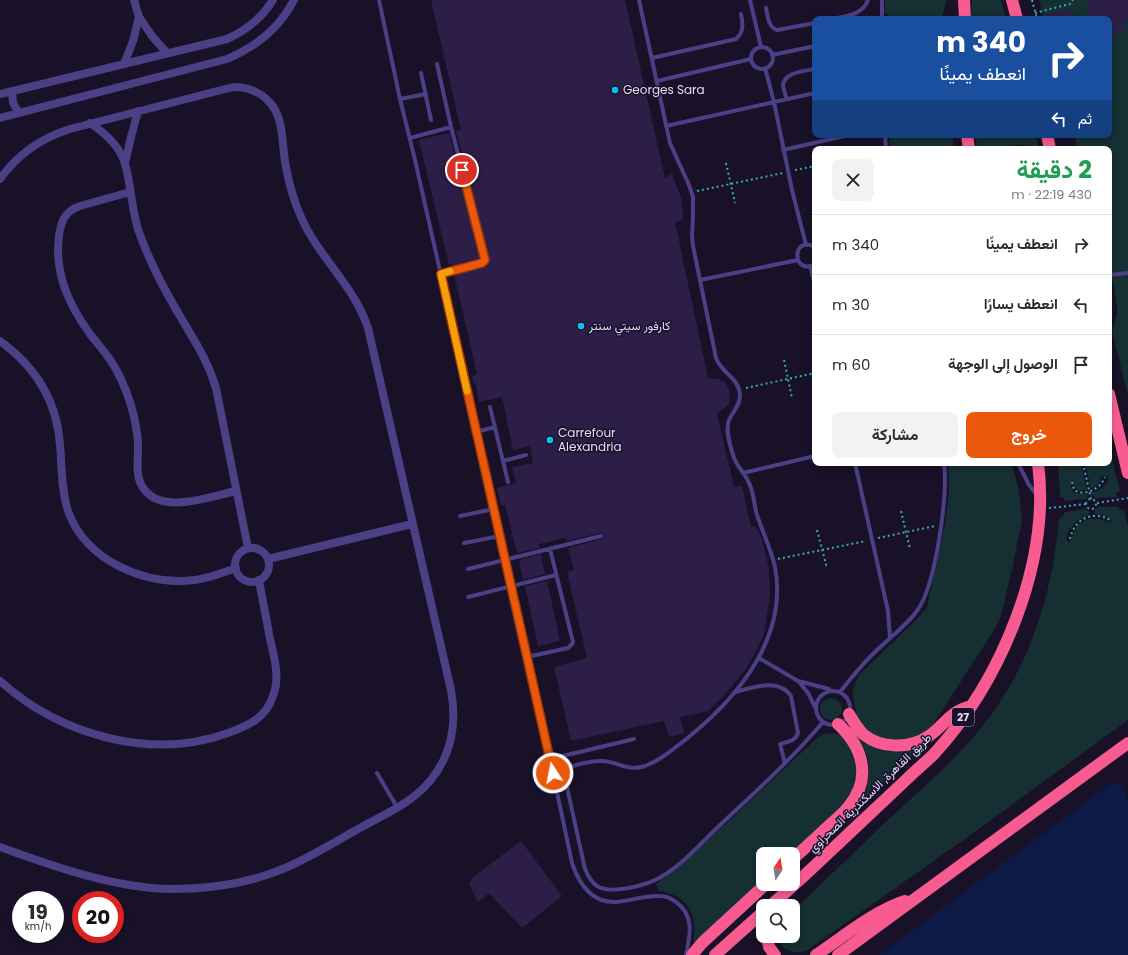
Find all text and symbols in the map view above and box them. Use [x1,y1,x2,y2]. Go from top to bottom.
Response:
text: 340 m [936,23,1026,62]
icon: right [1040,32,1092,84]
text: انعطف يمينًا [939,61,1026,86]
place label: Georges Sara [623,81,705,98]
marker: Georges Sara [610,85,620,95]
icon: left [1048,108,1070,130]
text: ثم [1078,108,1092,129]
pin [445,153,479,187]
text: 2 دقيقة [1017,153,1092,186]
icon: arrive [451,159,473,181]
button: close [832,159,874,201]
text: 430 m · 22:19 [1011,185,1092,204]
text: انعطف يمينًا [986,233,1058,254]
text: 340 m [832,234,879,255]
icon: right [1070,234,1092,256]
text: انعطف يسارًا [984,293,1058,314]
text: 30 m [832,294,870,315]
icon: left [1070,294,1092,316]
place label: كارفور سيتي سنتر [588,317,670,336]
marker: كارفور سيتي سنتر [576,321,586,331]
text: الوصول إلى الوجهة [948,353,1058,374]
text: 60 m [832,354,870,375]
icon: arrive [1070,354,1092,376]
button: مشاركة [832,412,958,458]
button: خروج [966,412,1092,458]
place label: Carrefour Alexandria [558,424,622,455]
marker: Carrefour Alexandria [545,435,555,445]
road number: 27 [952,708,974,726]
street label: طريق القاهرة, الاسكندرية الصحراوي [804,729,937,858]
position arrow [532,752,574,794]
north arrow [756,847,800,891]
map controls [756,847,800,943]
speed limit sign: 20 [72,891,124,943]
text: 19 [28,898,48,926]
button: search [756,899,800,943]
text: km/h [25,919,51,934]

